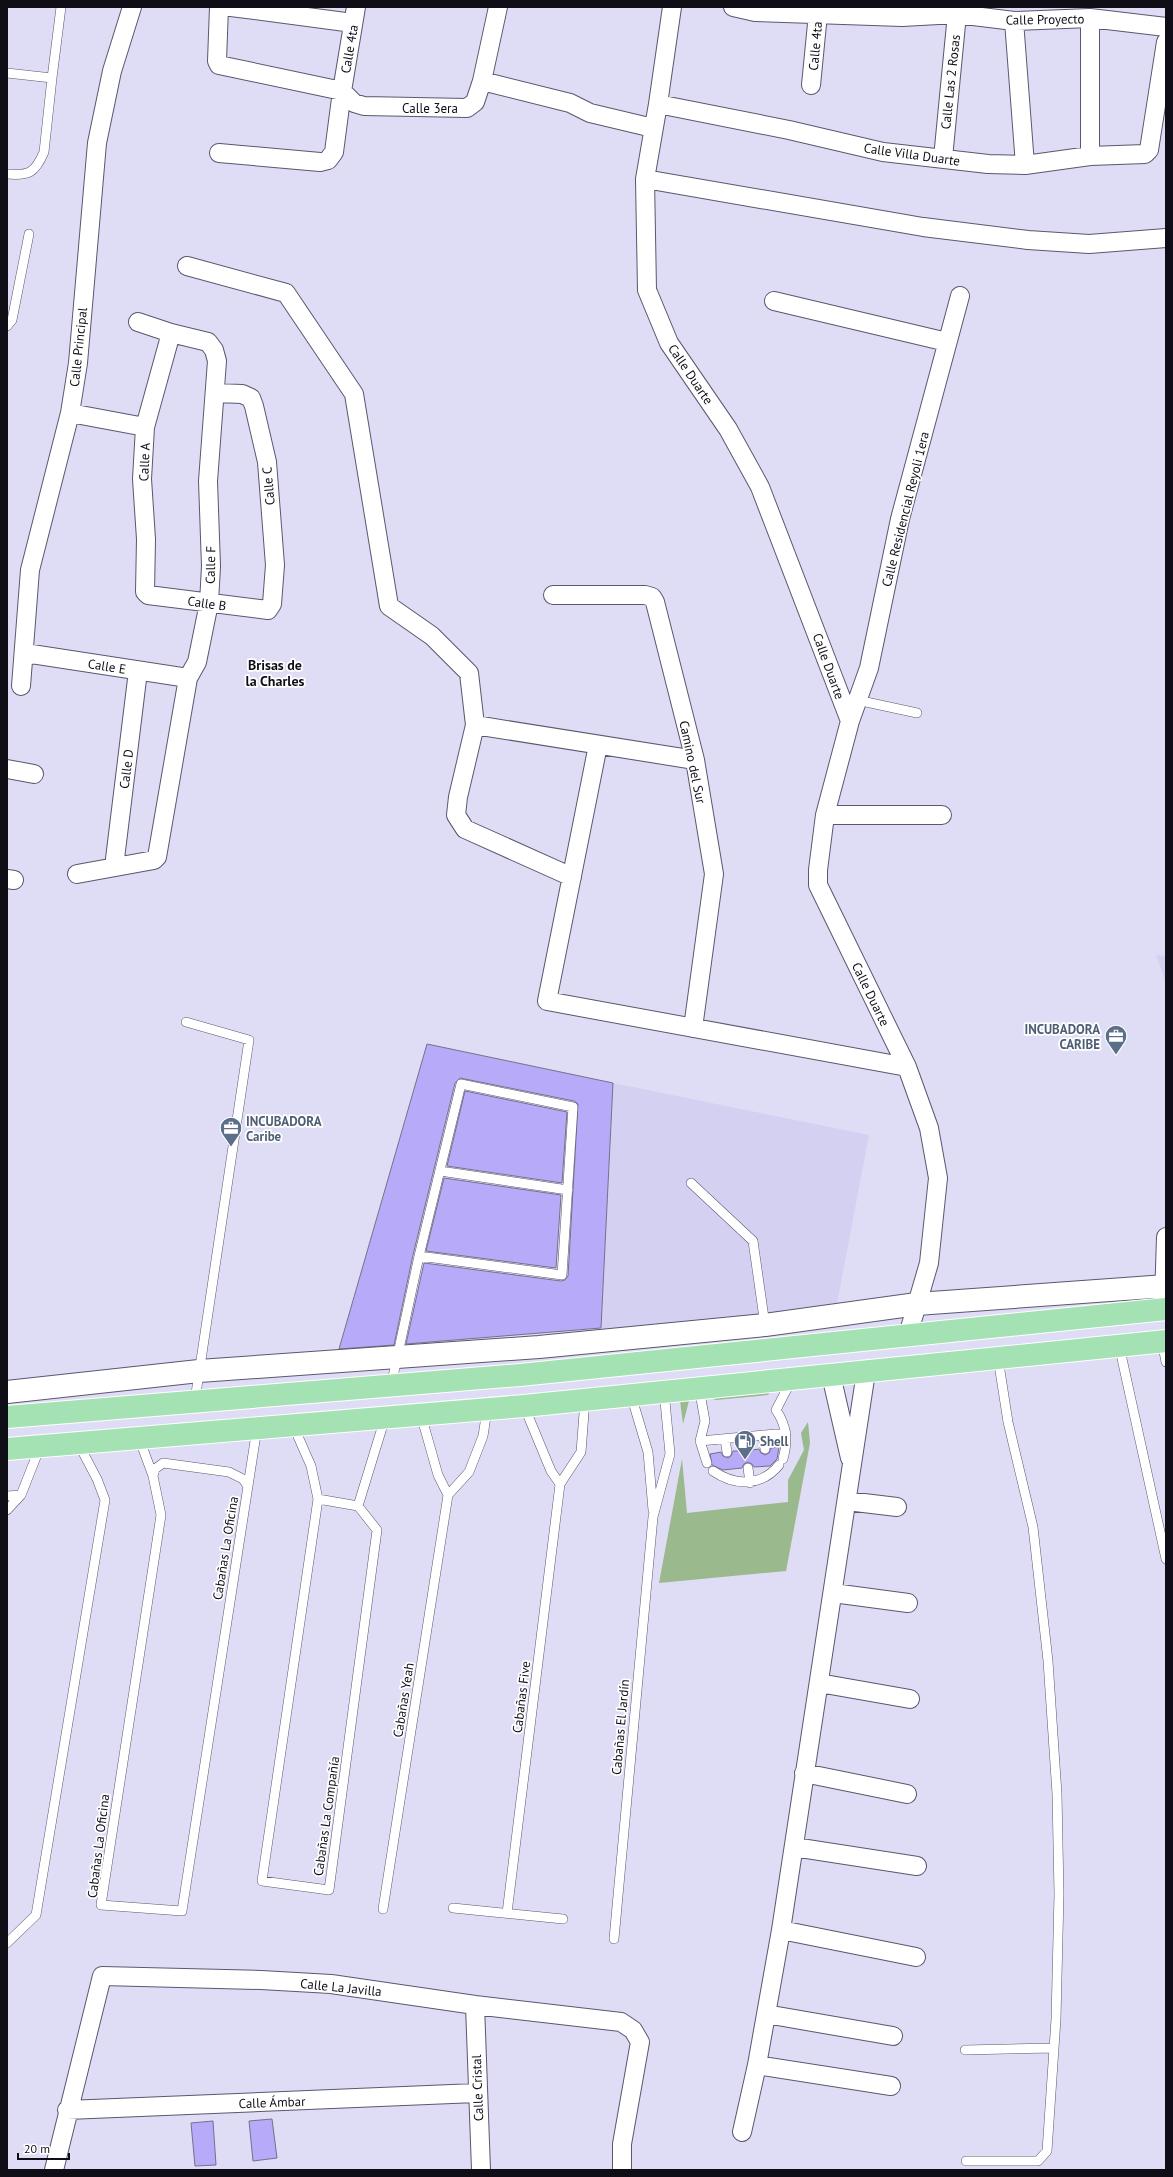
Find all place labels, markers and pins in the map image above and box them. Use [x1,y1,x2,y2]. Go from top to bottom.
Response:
place label: INCUBADORA CARIBE [1024,1021,1100,1053]
office icon: INCUBADORA CARIBE [1103,1023,1129,1056]
place label: INCUBADORA Caribe [246,1113,322,1145]
office icon: INCUBADORA Caribe [218,1115,244,1148]
fuel station icon: Shell [732,1428,758,1461]
place label: Shell [760,1433,788,1450]

